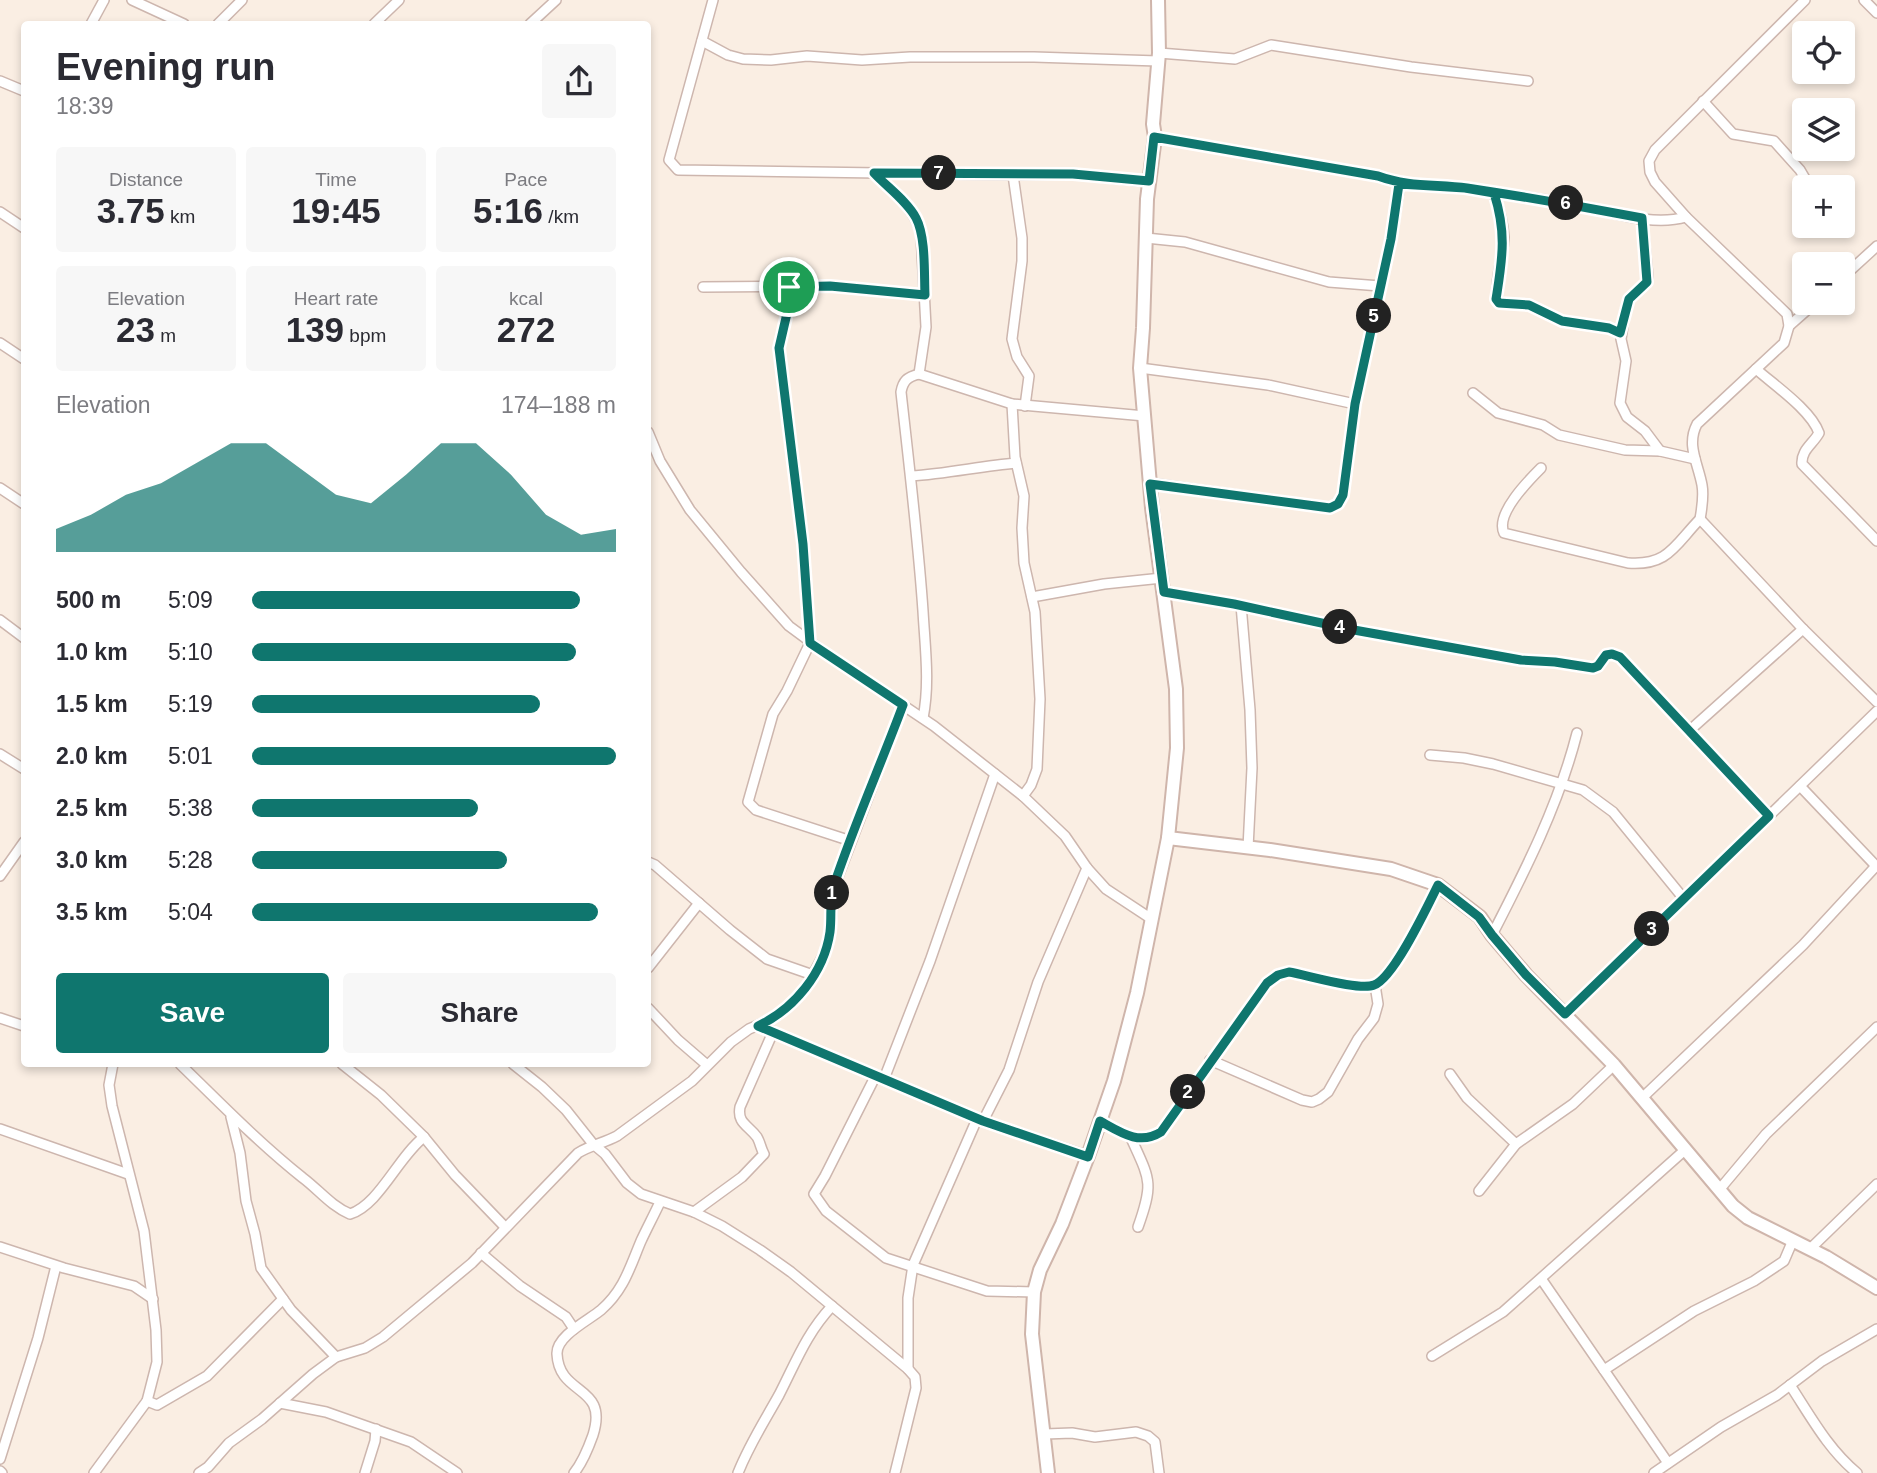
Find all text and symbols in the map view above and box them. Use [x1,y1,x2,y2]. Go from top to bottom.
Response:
map controls [1792,21,1855,315]
button: locate [1792,21,1855,84]
button: share [542,44,616,118]
text: Evening run [56,46,276,88]
text: 18:39 [56,93,114,119]
button: layers [1792,98,1855,161]
pin: 7 [922,156,956,190]
text: 7 [933,162,944,183]
text: Distance [109,169,183,190]
text: Time [315,169,357,190]
text: Pace [504,169,548,190]
button: + [1792,175,1855,238]
pin: 6 [1548,186,1584,220]
text: 3.75 [97,191,165,230]
text: 19:45 [291,191,381,230]
text: 5:16 [473,191,543,230]
text: 6 [1560,192,1571,213]
text: km [165,206,195,227]
text: /km [543,206,579,227]
button: − [1792,252,1855,315]
pin [759,257,819,317]
icon: arrive [770,268,808,306]
text: Elevation [107,288,185,309]
text: Heart rate [294,288,378,309]
text: kcal [509,288,543,309]
pin: 5 [1356,298,1392,334]
text: 5 [1368,305,1379,326]
text: 23 [116,310,155,349]
text: 139 [286,310,344,349]
text: 272 [497,310,555,349]
text: m [155,325,176,346]
text: bpm [344,325,386,346]
text: Elevation [56,392,151,418]
text: 174–188 m [501,392,616,418]
text: 500 m [56,587,121,613]
text: 5:09 [168,587,213,613]
pin: 4 [1322,610,1358,644]
text: 4 [1334,616,1345,637]
text: 1.0 km [56,639,128,665]
text: 5:10 [168,639,213,665]
text: 1.5 km [56,691,128,717]
text: 5:19 [168,691,213,717]
text: 2.0 km [56,743,128,769]
text: 5:01 [168,743,213,769]
text: 2.5 km [56,795,128,821]
text: 5:38 [168,795,213,821]
text: 3.0 km [56,847,128,873]
text: 5:28 [168,847,213,873]
pin: 1 [814,876,850,910]
text: 1 [826,882,837,903]
text: 3.5 km [56,899,128,925]
text: 5:04 [168,899,213,925]
pin: 3 [1634,912,1670,946]
text: 3 [1646,918,1657,939]
button: Save [56,973,329,1053]
button: Share [343,973,616,1053]
pin: 2 [1170,1074,1206,1110]
text: 2 [1182,1081,1193,1102]

